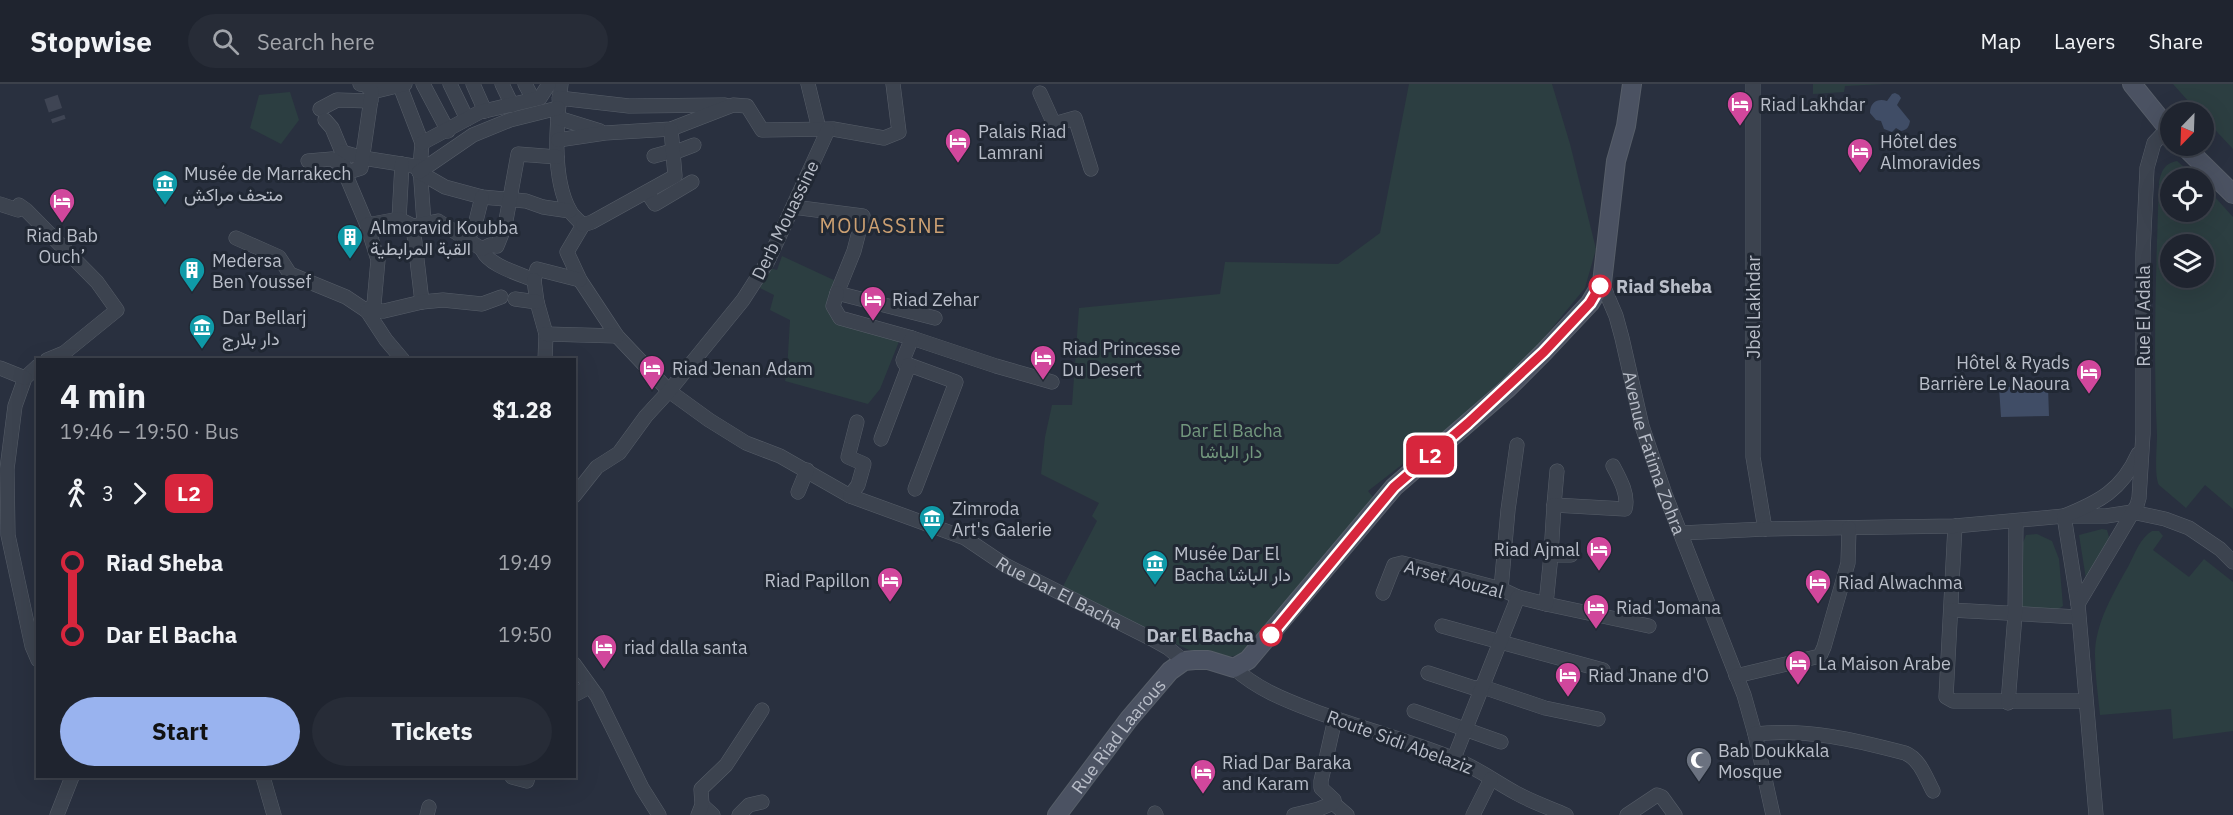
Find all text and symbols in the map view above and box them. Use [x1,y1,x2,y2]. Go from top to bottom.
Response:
search box [188,14,608,68]
text: Stopwise [30,23,152,60]
icon: search [209,25,242,58]
text: Search here [257,27,375,56]
text: Map [1981,27,2021,55]
text: Layers [2054,27,2116,55]
text: Share [2149,27,2203,55]
hotel icon: Riad Lakhdar [1725,89,1755,127]
place label: Riad Lakhdar [1760,93,1866,116]
north arrow [2160,102,2214,156]
map controls [2160,102,2214,288]
place label: Palais Riad Lamrani [978,120,1066,164]
hotel icon: Palais Riad Lamrani [943,126,973,164]
place label: Hôtel des Almoravides [1880,130,1981,174]
hotel icon: Hôtel des Almoravides [1845,136,1875,174]
street label: Derb Mouassine [746,157,824,283]
place label: Musée de Marrakech متحف مراكش [184,162,352,206]
museum icon: Musée de Marrakech متحف مراكش [150,168,180,206]
button: locate [2160,168,2214,222]
hotel icon: Riad Bab Ouch’ [47,186,77,224]
district label: MOUASSINE [820,212,946,239]
place label: Almoravid Koubba القبة المرابطية [370,216,518,260]
building icon: Almoravid Koubba القبة المرابطية [335,222,365,260]
place label: Riad Bab Ouch’ [26,224,98,268]
button: layers [2160,234,2214,288]
place label: Medersa Ben Youssef [212,249,311,293]
building icon: Medersa Ben Youssef [177,255,207,293]
street label: Jbel Lakhdar [1742,255,1765,359]
street label: Rue El Adala [2132,265,2155,367]
marker: Riad Sheba [1589,275,1611,297]
place label: Riad Sheba [1616,275,1712,298]
hotel icon: Riad Zehar [858,284,888,322]
place label: Riad Zehar [892,288,979,311]
place label: Dar Bellarj دار بلارج [222,306,307,351]
museum icon: Dar Bellarj دار بلارج [187,312,217,350]
place label: Riad Princesse Du Desert [1062,337,1181,381]
hotel icon: Riad Princesse Du Desert [1028,343,1058,381]
place label: Hôtel & Ryads Barrière Le Naoura [1919,351,2070,395]
hotel icon: Riad Jenan Adam [637,353,667,391]
place label: Riad Jenan Adam [672,357,813,380]
hotel icon: Hôtel & Ryads Barrière Le Naoura [2074,357,2104,395]
street label: Avenue Fatima Zohra [1618,369,1691,538]
text: 4 min [60,374,146,417]
text: $1.28 [492,395,552,424]
text: 19:46 – 19:50 · Bus [60,418,239,445]
park label: Dar El Bacha دار الباشا [1180,419,1283,463]
line badge: L2 [1403,436,1457,475]
text: L2 [1418,441,1442,469]
icon: walk [60,477,93,510]
icon: forward [123,477,156,510]
text: L2 [177,479,201,507]
text: 3 [102,480,114,507]
place label: Zimroda Art's Galerie [952,497,1052,541]
museum icon: Zimroda Art's Galerie [917,503,947,541]
hotel icon: Riad Ajmal [1584,534,1614,572]
place label: Riad Ajmal [1493,538,1580,561]
place label: Musée Dar El Bacha دار الباشا [1174,542,1291,586]
text: Riad Sheba [106,548,223,577]
museum icon: Musée Dar El Bacha دار الباشا [1140,548,1170,586]
text: 19:49 [498,549,552,576]
street label: Rue Dar El Bacha [992,551,1127,634]
street label: Arset Aouzal [1402,555,1506,603]
hotel icon: Riad Papillon [875,565,905,603]
hotel icon: Riad Alwachma [1803,567,1833,605]
place label: Riad Papillon [764,569,870,592]
place label: Riad Alwachma [1838,571,1963,594]
hotel icon: Riad Jomana [1581,592,1611,630]
place label: Riad Jomana [1616,596,1721,619]
text: Dar El Bacha [106,620,237,649]
text: 19:50 [498,621,552,648]
place label: Dar El Bacha [1147,624,1254,647]
marker: Dar El Bacha [1260,624,1282,646]
hotel icon: riad dalla santa [589,632,619,670]
place label: riad dalla santa [624,636,748,659]
hotel icon: La Maison Arabe [1783,648,1813,686]
place label: La Maison Arabe [1818,652,1951,675]
hotel icon: Riad Jnane d'O [1553,660,1583,698]
place label: Riad Jnane d'O [1588,664,1709,687]
street label: Rue Riad Laarous [1066,673,1170,798]
button: Start [60,697,300,766]
button: Tickets [312,697,552,766]
street label: Route Sidi Abelaziz [1324,705,1476,779]
place label: Bab Doukkala Mosque [1718,739,1830,783]
mosque icon: Bab Doukkala Mosque [1684,745,1714,783]
place label: Riad Dar Baraka and Karam [1222,751,1352,795]
hotel icon: Riad Dar Baraka and Karam [1188,757,1218,795]

